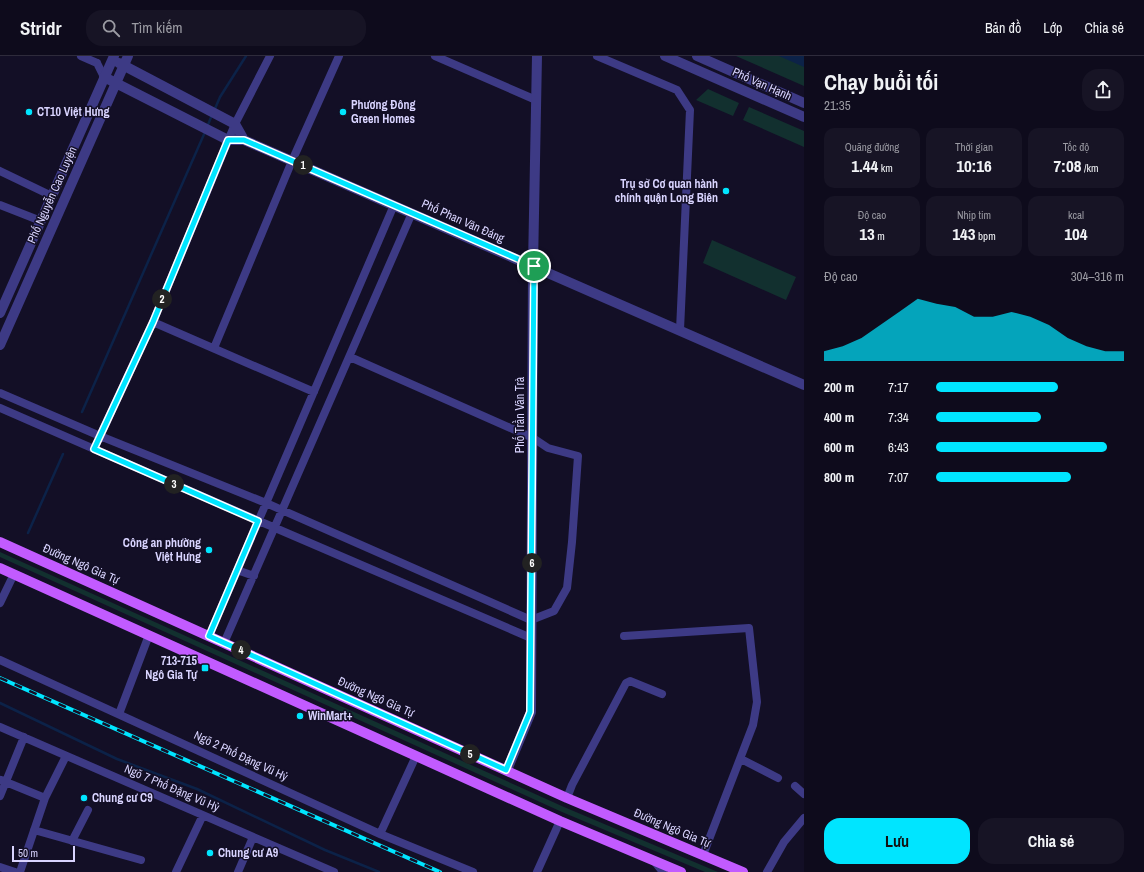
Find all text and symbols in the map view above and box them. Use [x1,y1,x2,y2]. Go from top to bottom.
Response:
search box [86,10,366,46]
text: Stridr [20,15,62,41]
icon: search [100,17,122,39]
text: Tìm kiếm [132,17,183,38]
text: Bản đồ [985,19,1021,37]
text: Lớp [1043,19,1062,37]
text: Chia sẻ [1084,19,1124,37]
street label: Phố Vạn Hạnh [730,64,794,104]
text: Chạy buổi tối [824,67,938,97]
button: share [1082,69,1124,111]
place label: Phương Đông Green Homes [351,97,416,127]
text: 21:35 [824,97,851,114]
place label: CT10 Việt Hưng [37,104,110,120]
marker: CT10 Việt Hưng [24,107,34,117]
marker: Phương Đông Green Homes [338,107,348,117]
text: Quãng đường [845,140,899,154]
text: Thời gian [955,140,993,154]
text: Tốc độ [1063,140,1089,154]
street label: Phố Nguyễn Cao Luyện [23,144,81,246]
text: 1.44 [851,154,878,177]
text: 10:16 [956,154,992,177]
text: 7:08 [1054,154,1081,177]
pin: 1 [293,155,313,175]
text: 1 [300,158,306,172]
text: km [878,161,893,175]
text: /km [1081,161,1098,175]
place label: Trụ sở Cơ quan hành chính quận Long Biên [615,176,718,206]
marker: Trụ sở Cơ quan hành chính quận Long Biên [721,186,731,196]
street label: Phố Phan Văn Đáng [419,196,507,247]
text: Độ cao [858,208,886,222]
text: Nhịp tim [957,208,991,222]
text: kcal [1068,208,1084,222]
text: 13 [859,222,875,245]
text: 143 [952,222,976,245]
text: 104 [1064,222,1088,245]
text: m [875,229,885,243]
text: bpm [976,229,996,243]
pin [517,249,551,283]
icon: arrive [523,255,545,277]
text: Độ cao [824,268,858,285]
text: 304–316 m [1071,268,1124,285]
pin: 2 [152,289,172,309]
text: 2 [159,292,165,306]
street label: Phố Trần Văn Trà [512,376,528,453]
text: 200 m [824,379,854,396]
text: 7:17 [888,379,909,396]
text: 400 m [824,409,854,426]
text: 7:34 [888,409,909,426]
text: 600 m [824,439,854,456]
text: 6:43 [888,439,909,456]
text: 800 m [824,469,854,486]
text: 7:07 [888,469,909,486]
pin: 3 [164,474,184,494]
text: 3 [171,477,177,491]
place label: Công an phường Việt Hưng [123,535,201,565]
street label: Đường Ngô Gia Tự [40,540,122,588]
marker: Công an phường Việt Hưng [204,545,214,555]
pin: 6 [522,553,542,573]
text: 6 [529,556,535,570]
pin: 4 [231,640,251,660]
text: 4 [238,643,244,657]
place label: 713-715 Ngô Gia Tự [145,653,198,683]
marker: 713-715 Ngô Gia Tự [200,663,210,673]
street label: Đường Ngô Gia Tự [335,673,417,721]
place label: WinMart+ [308,708,353,724]
marker: WinMart+ [295,711,305,721]
street label: Ngõ 2 Phố Đặng Vũ Hỷ [191,727,291,785]
pin: 5 [460,744,480,764]
text: 5 [467,747,473,761]
street label: Ngõ 7 Phố Đặng Vũ Hỷ [122,761,222,815]
place label: Chung cư C9 [92,790,153,806]
marker: Chung cư C9 [79,793,89,803]
street label: Đường Ngô Gia Tự [631,805,713,852]
button: Lưu [824,818,970,864]
button: Chia sẻ [978,818,1124,864]
scale bar [12,844,75,863]
place label: Chung cư A9 [218,845,279,861]
text: 50 m [18,846,38,860]
marker: Chung cư A9 [205,848,215,858]

